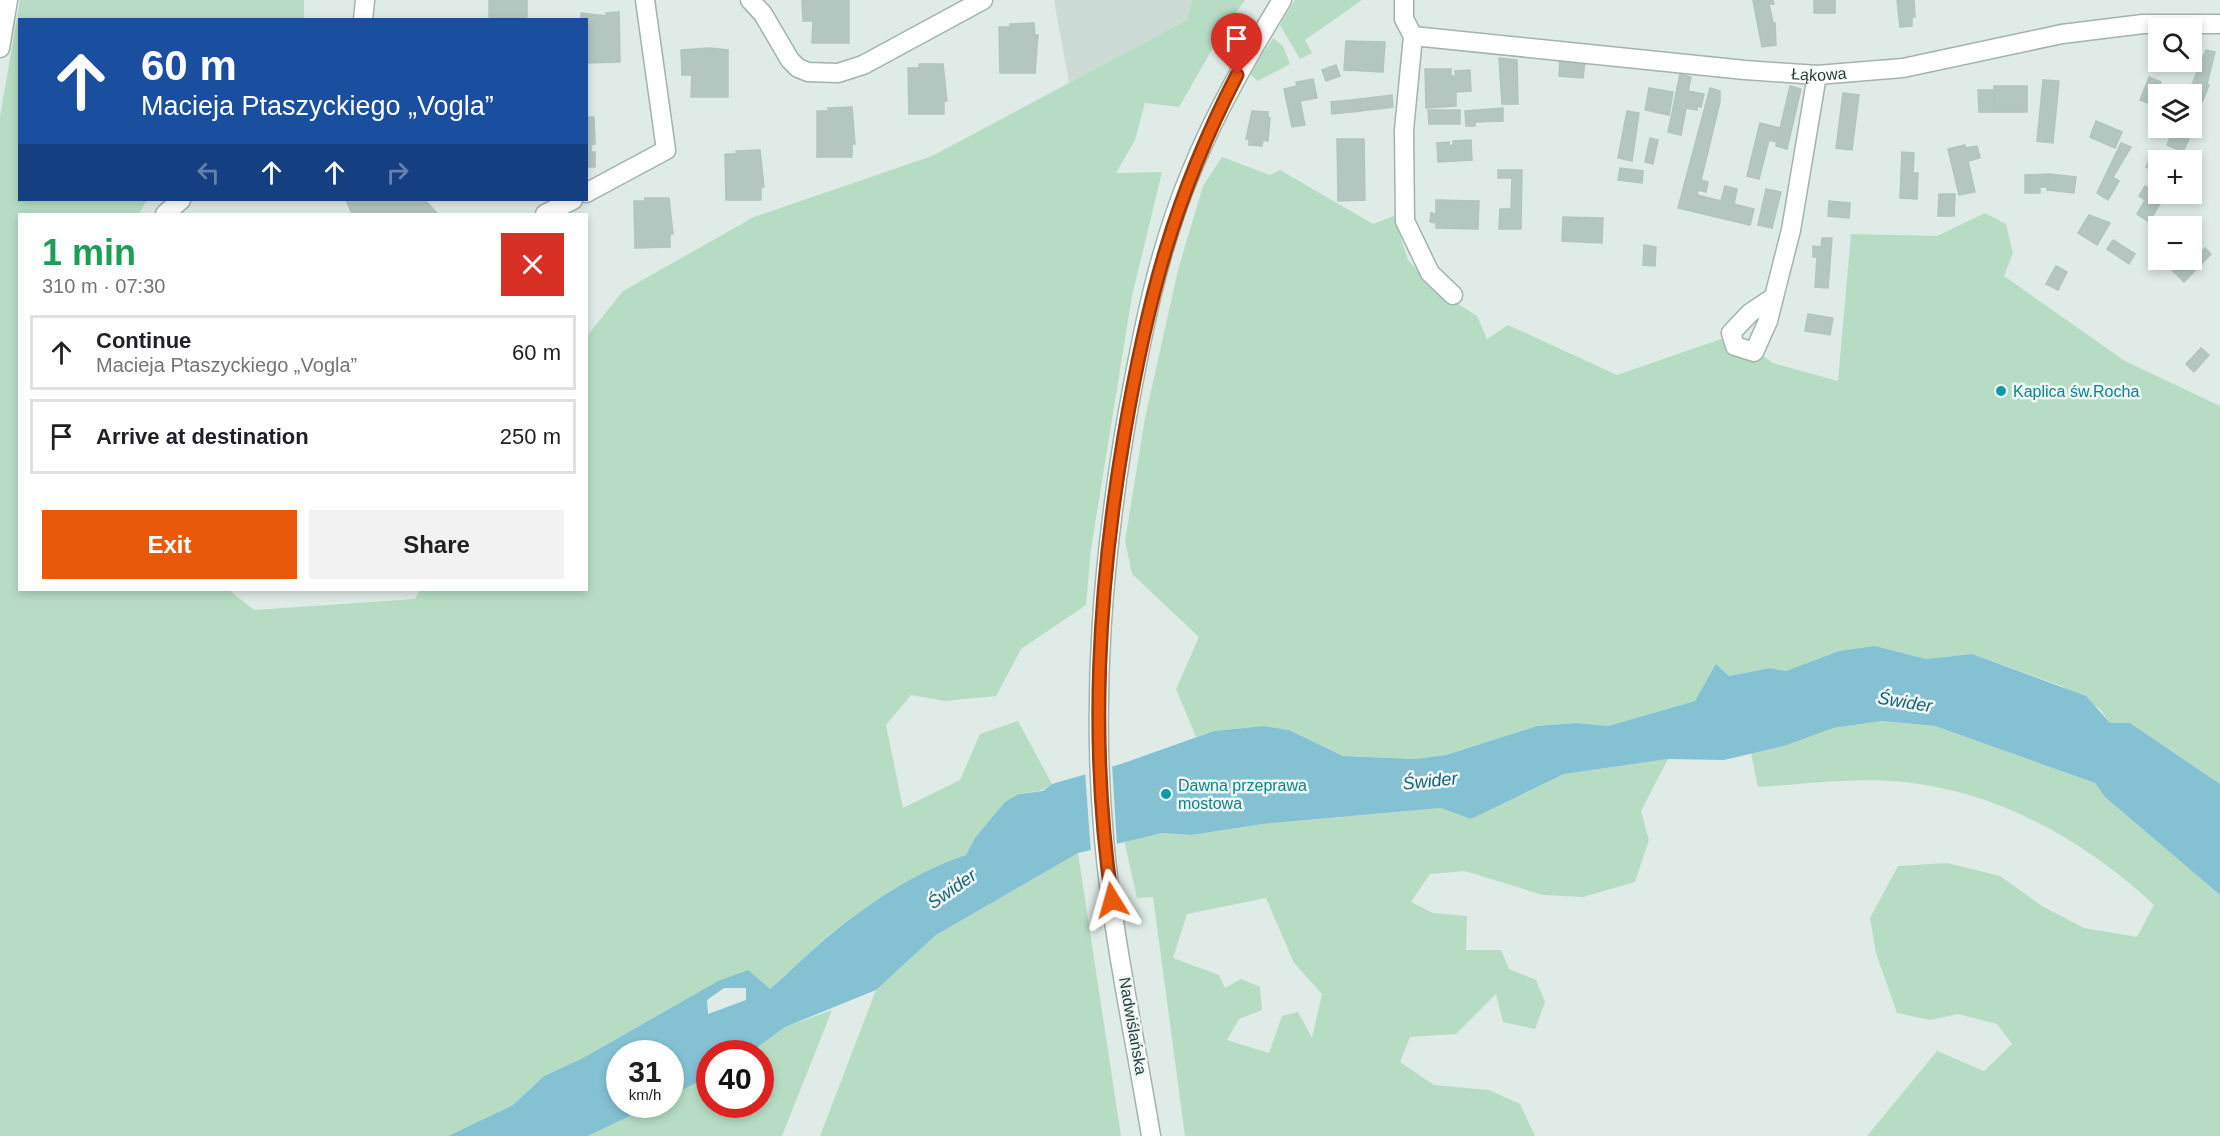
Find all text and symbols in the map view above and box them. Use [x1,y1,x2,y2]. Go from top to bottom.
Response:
pin [1211,13,1262,75]
map controls [2148,18,2202,270]
button: search [2148,18,2202,72]
icon: arrive [1220,22,1253,55]
icon: ahead [42,42,120,120]
text: 60 m [141,42,237,89]
street label: Łąkowa [1791,64,1847,84]
button: layers [2148,84,2202,138]
text: Macieja Ptaszyckiego „Vogla” [141,91,494,121]
button: + [2148,150,2202,204]
icon: left [192,156,225,189]
icon: ahead [255,156,288,189]
icon: ahead [318,156,351,189]
icon: right [381,156,414,189]
button: − [2148,216,2202,270]
text: 1 min [42,232,136,273]
button: close [501,233,564,296]
text: 310 m · 07:30 [42,275,165,297]
text: Continue [96,328,191,353]
icon: ahead [45,336,78,369]
text: 60 m [512,340,561,365]
text: Macieja Ptaszyckiego „Vogla” [96,354,357,376]
place label: Kaplica św.Rocha [2013,383,2139,400]
marker: Kaplica św.Rocha [1994,384,2008,398]
icon: arrive [45,420,78,453]
text: Arrive at destination [96,424,309,449]
text: 250 m [500,424,561,449]
button: Exit [42,510,297,579]
button: Share [309,510,564,579]
water label: Świder [1876,687,1935,716]
water label: Świder [1401,767,1459,794]
place label: Dawna przeprawa mostowa [1178,777,1307,812]
marker: Dawna przeprawa mostowa [1159,787,1173,801]
water label: Świder [923,864,981,913]
position arrow [1080,868,1144,932]
street label: Nadwiślańska [1116,976,1150,1076]
speed limit sign: 40 [696,1040,774,1118]
text: 31 [628,1055,662,1088]
text: km/h [629,1086,661,1103]

